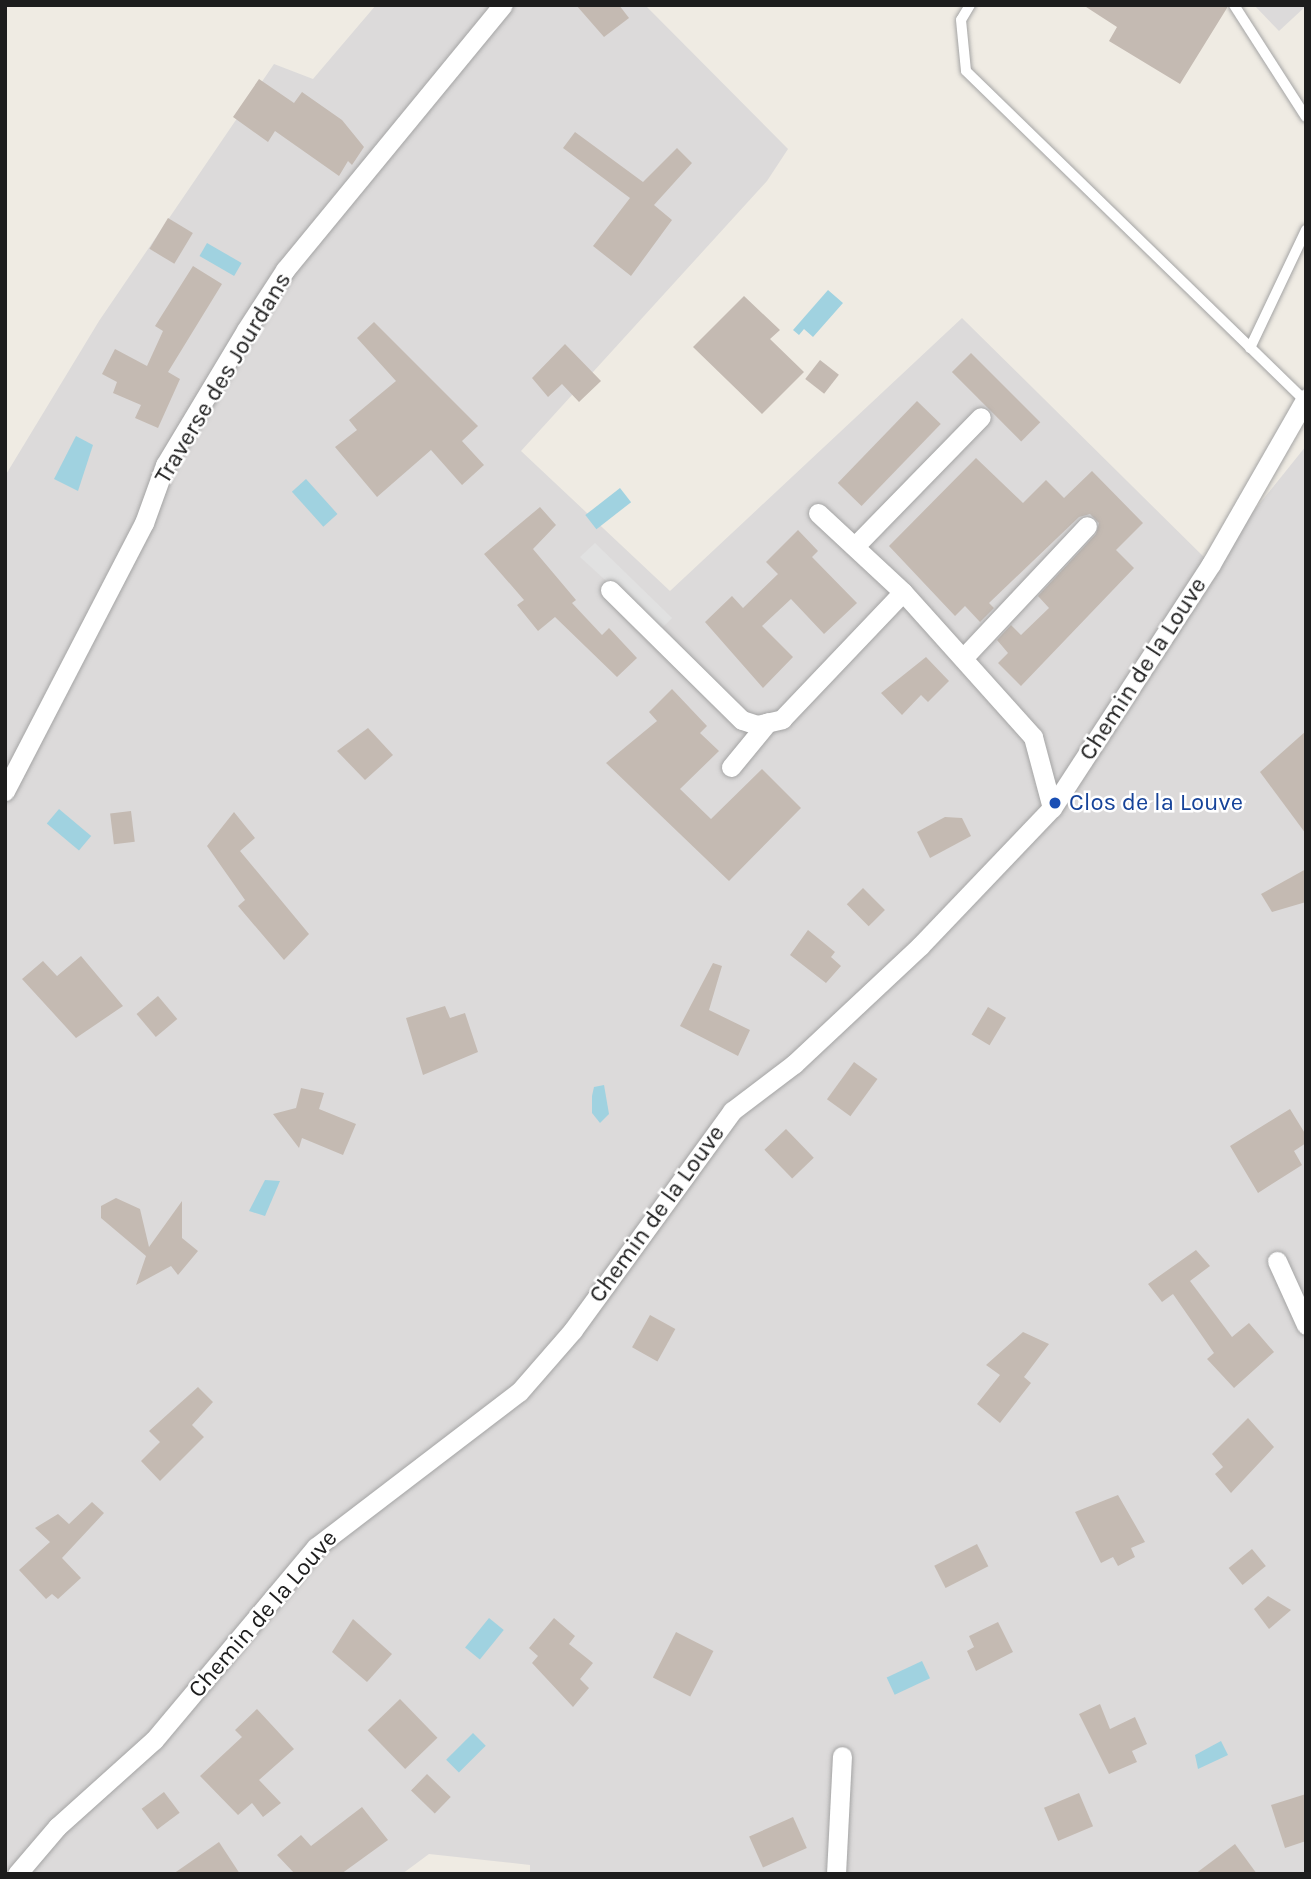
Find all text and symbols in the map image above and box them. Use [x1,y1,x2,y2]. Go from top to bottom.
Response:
street label: Traverse des Jourdans [149,267,297,489]
street label: Chemin de la Louve [1073,572,1213,766]
place label: Clos de la Louve [1069,789,1243,817]
marker: Clos de la Louve [1047,795,1063,811]
street label: Chemin de la Louve [583,1120,731,1308]
street label: Chemin de la Louve [182,1524,344,1704]

